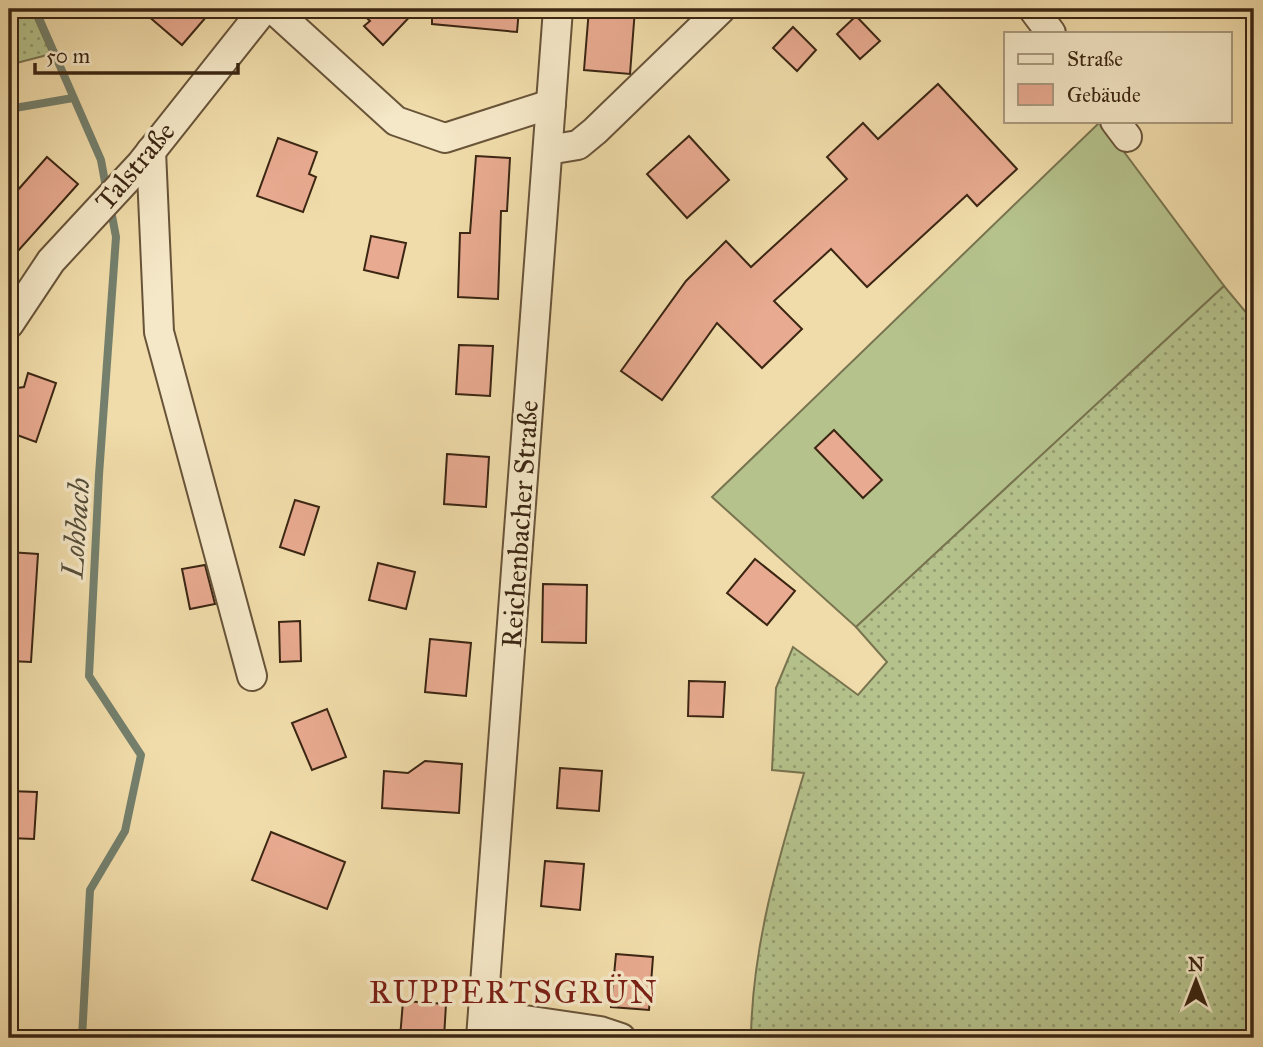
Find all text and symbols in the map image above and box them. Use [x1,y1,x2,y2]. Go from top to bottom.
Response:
scale bar [35,32,238,76]
legend [1004,32,1232,122]
text: 50 m [46,43,91,69]
text: Straße [1067,46,1123,72]
text: Gebäude [1067,82,1141,108]
street label: Talstraße [88,114,182,218]
street label: Reichenbacher Straße [494,399,546,649]
water label: Lohbach [54,476,97,581]
north arrow [1162,946,1232,1016]
text: N [1188,953,1204,976]
district label: RUPPERTSGRÜN [369,973,659,1012]

